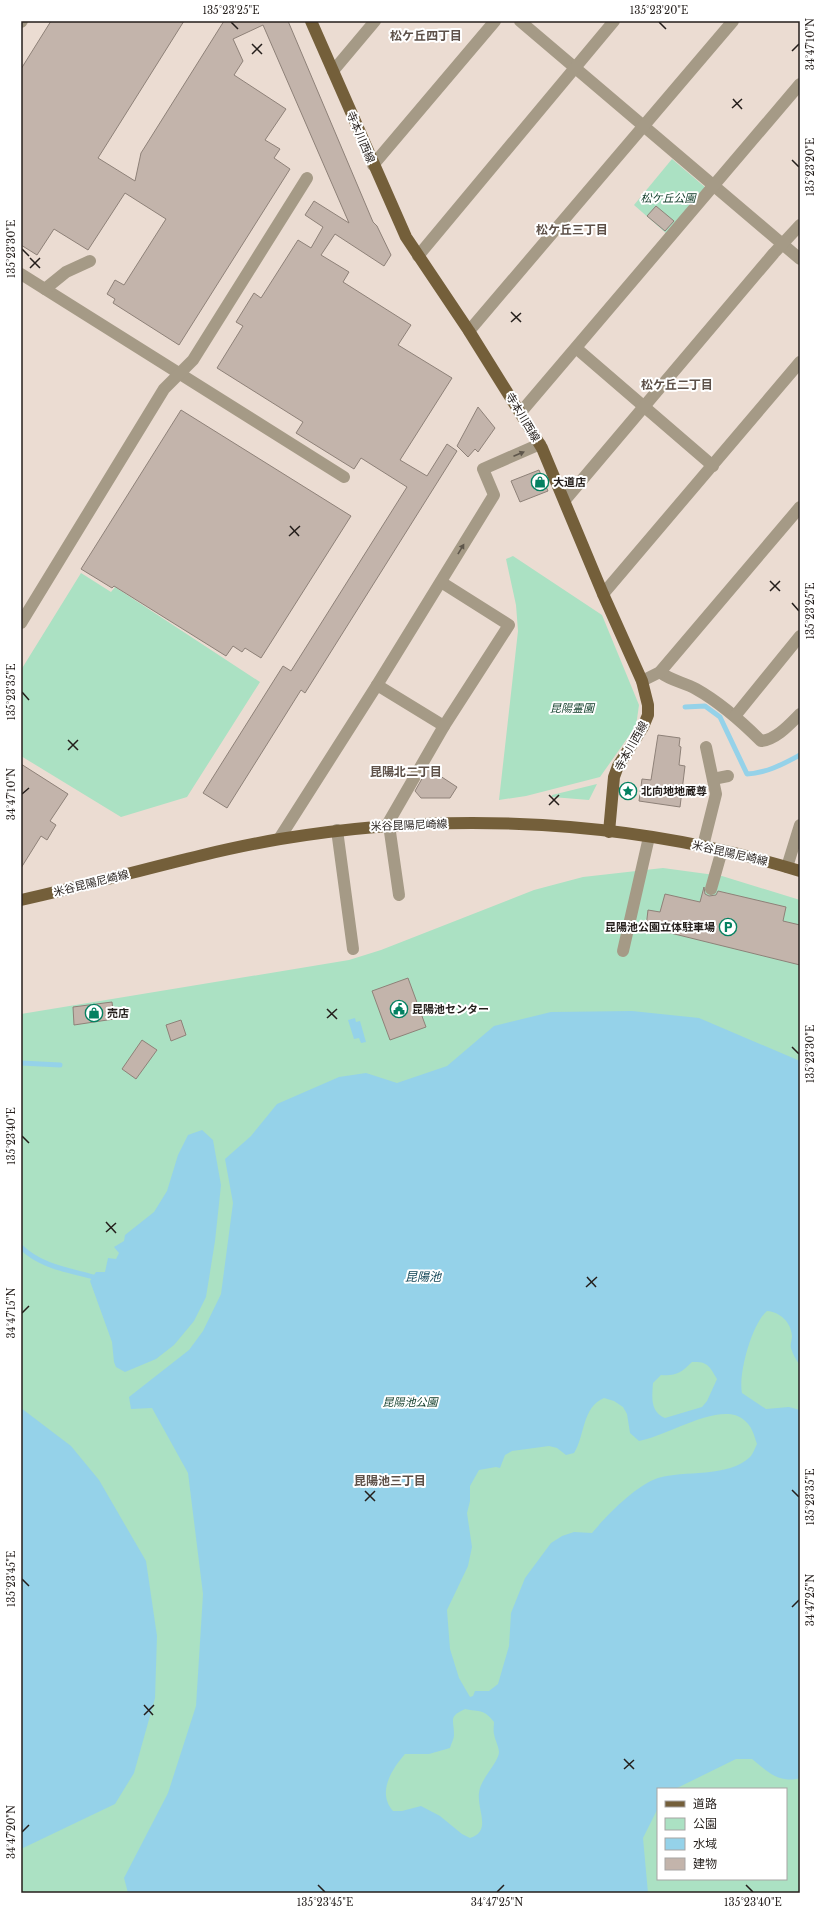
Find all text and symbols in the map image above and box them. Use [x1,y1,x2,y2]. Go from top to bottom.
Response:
text: 135°23'25"E [203,4,260,17]
text: 135°23'20"E [630,4,688,17]
text: 34°47'10"N [804,18,817,70]
district label: 松ケ丘四丁目 [390,28,462,43]
street label: 寺本川西線 [344,109,378,165]
text: 135°23'20"E [804,138,817,196]
park label: 松ケ丘公園 [641,191,697,205]
text: 135°23'30"E [5,220,18,278]
district label: 松ケ丘三丁目 [536,222,608,237]
district label: 松ケ丘二丁目 [641,377,713,392]
street label: 寺本川西線 [503,390,543,444]
one-way arrow [513,450,525,456]
shop icon: 大道店 [530,472,550,492]
place label: 大道店 [553,475,586,489]
one-way arrow [458,543,465,555]
text: 135°23'25"E [804,583,817,640]
text: 135°23'35"E [5,664,18,721]
park label: 昆陽霊園 [550,701,596,715]
street label: 寺本川西線 [612,719,650,773]
district label: 昆陽北二丁目 [370,764,442,779]
text: 34°47'10"N [5,768,18,820]
place icon: 北向地地蔵尊 [618,781,638,801]
place label: 北向地地蔵尊 [641,784,707,798]
street label: 米谷昆陽尼崎線 [370,817,448,833]
street label: 米谷昆陽尼崎線 [691,838,769,868]
street label: 米谷昆陽尼崎線 [52,867,130,899]
parking icon: 昆陽池公園立体駐車場 [718,917,738,937]
place label: 昆陽池公園立体駐車場 [605,920,715,934]
public building icon: 昆陽池センター [389,999,409,1019]
place label: 昆陽池センター [412,1002,489,1016]
shop icon: 売店 [84,1003,104,1023]
place label: 売店 [107,1006,129,1020]
text: 135°23'30"E [804,1025,817,1083]
text: 135°23'40"E [5,1107,18,1165]
water label: 昆陽池 [405,1269,442,1284]
text: 34°47'15"N [5,1288,18,1338]
park label: 昆陽池公園 [383,1395,439,1409]
text: 135°23'35"E [804,1469,817,1526]
district label: 昆陽池三丁目 [354,1473,426,1488]
text: 135°23'45"E [5,1551,18,1607]
text: 34°47'25"N [804,1574,817,1626]
legend [657,1788,787,1880]
text: 道路 [693,1796,717,1811]
text: 34°47'20"N [5,1805,18,1859]
text: 公園 [693,1816,717,1831]
text: 水域 [693,1836,717,1851]
text: 建物 [693,1856,717,1871]
text: 135°23'45"E [297,1896,353,1909]
text: 34°47'25"N [471,1896,523,1909]
text: 135°23'40"E [724,1896,782,1909]

